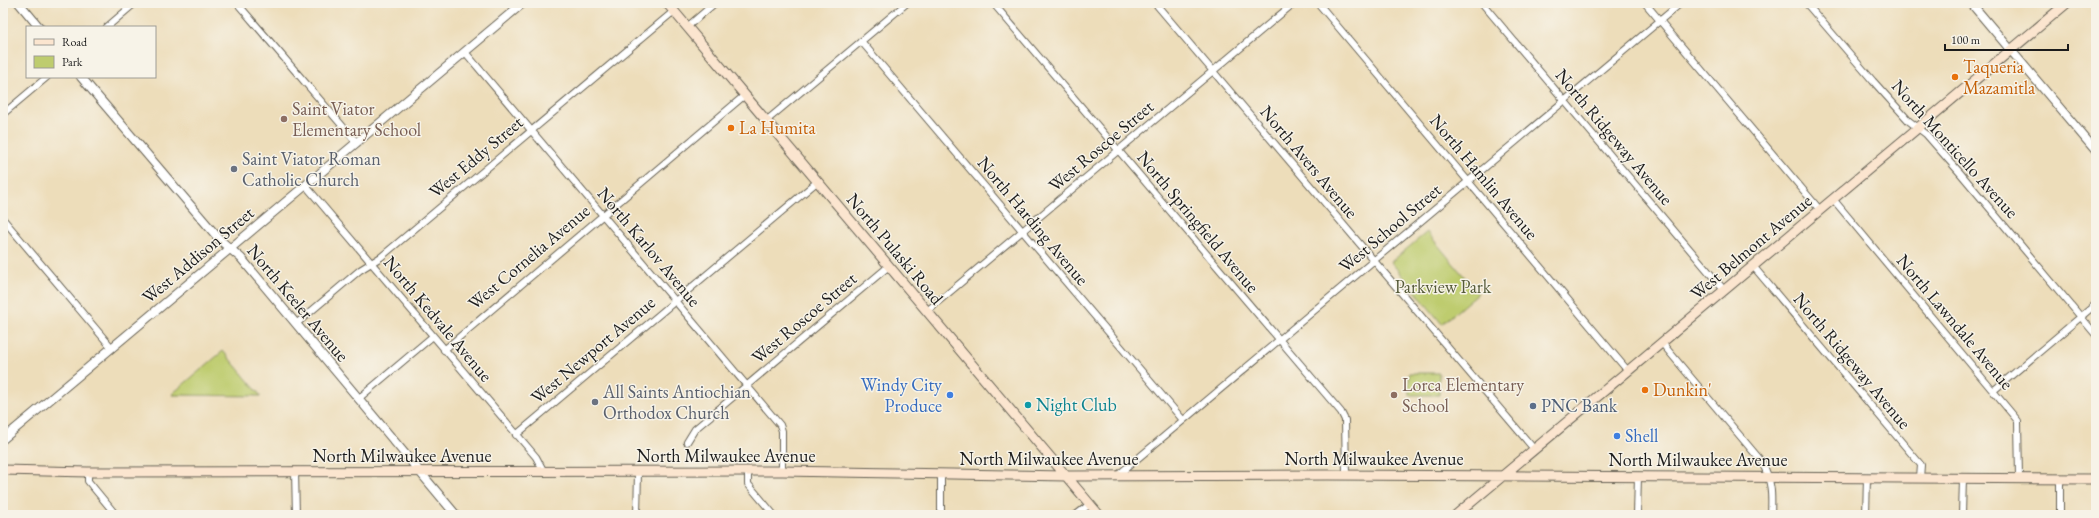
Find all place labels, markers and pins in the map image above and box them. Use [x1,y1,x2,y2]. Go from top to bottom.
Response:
place label: Taqueria Mazamitla [1963,55,2036,99]
marker: Taqueria Mazamitla [1950,72,1960,82]
place label: Saint Viator Elementary School [292,97,421,141]
marker: Saint Viator Elementary School [279,114,289,124]
place label: La Humita [739,116,816,139]
marker: La Humita [726,123,736,133]
place label: Saint Viator Roman Catholic Church [242,147,381,191]
marker: Saint Viator Roman Catholic Church [229,164,239,174]
place label: Windy City Produce [861,373,942,417]
place label: Lorca Elementary School [1402,373,1524,417]
place label: Dunkin' [1653,378,1712,401]
place label: All Saints Antiochian Orthodox Church [602,380,751,424]
marker: Dunkin' [1640,385,1650,395]
marker: Windy City Produce [945,390,955,400]
marker: Lorca Elementary School [1389,390,1399,400]
place label: Night Club [1036,393,1117,416]
place label: PNC Bank [1541,394,1618,417]
marker: All Saints Antiochian Orthodox Church [590,397,600,407]
marker: Night Club [1023,400,1033,410]
marker: PNC Bank [1528,401,1538,411]
place label: Shell [1625,424,1658,447]
marker: Shell [1612,431,1622,441]

